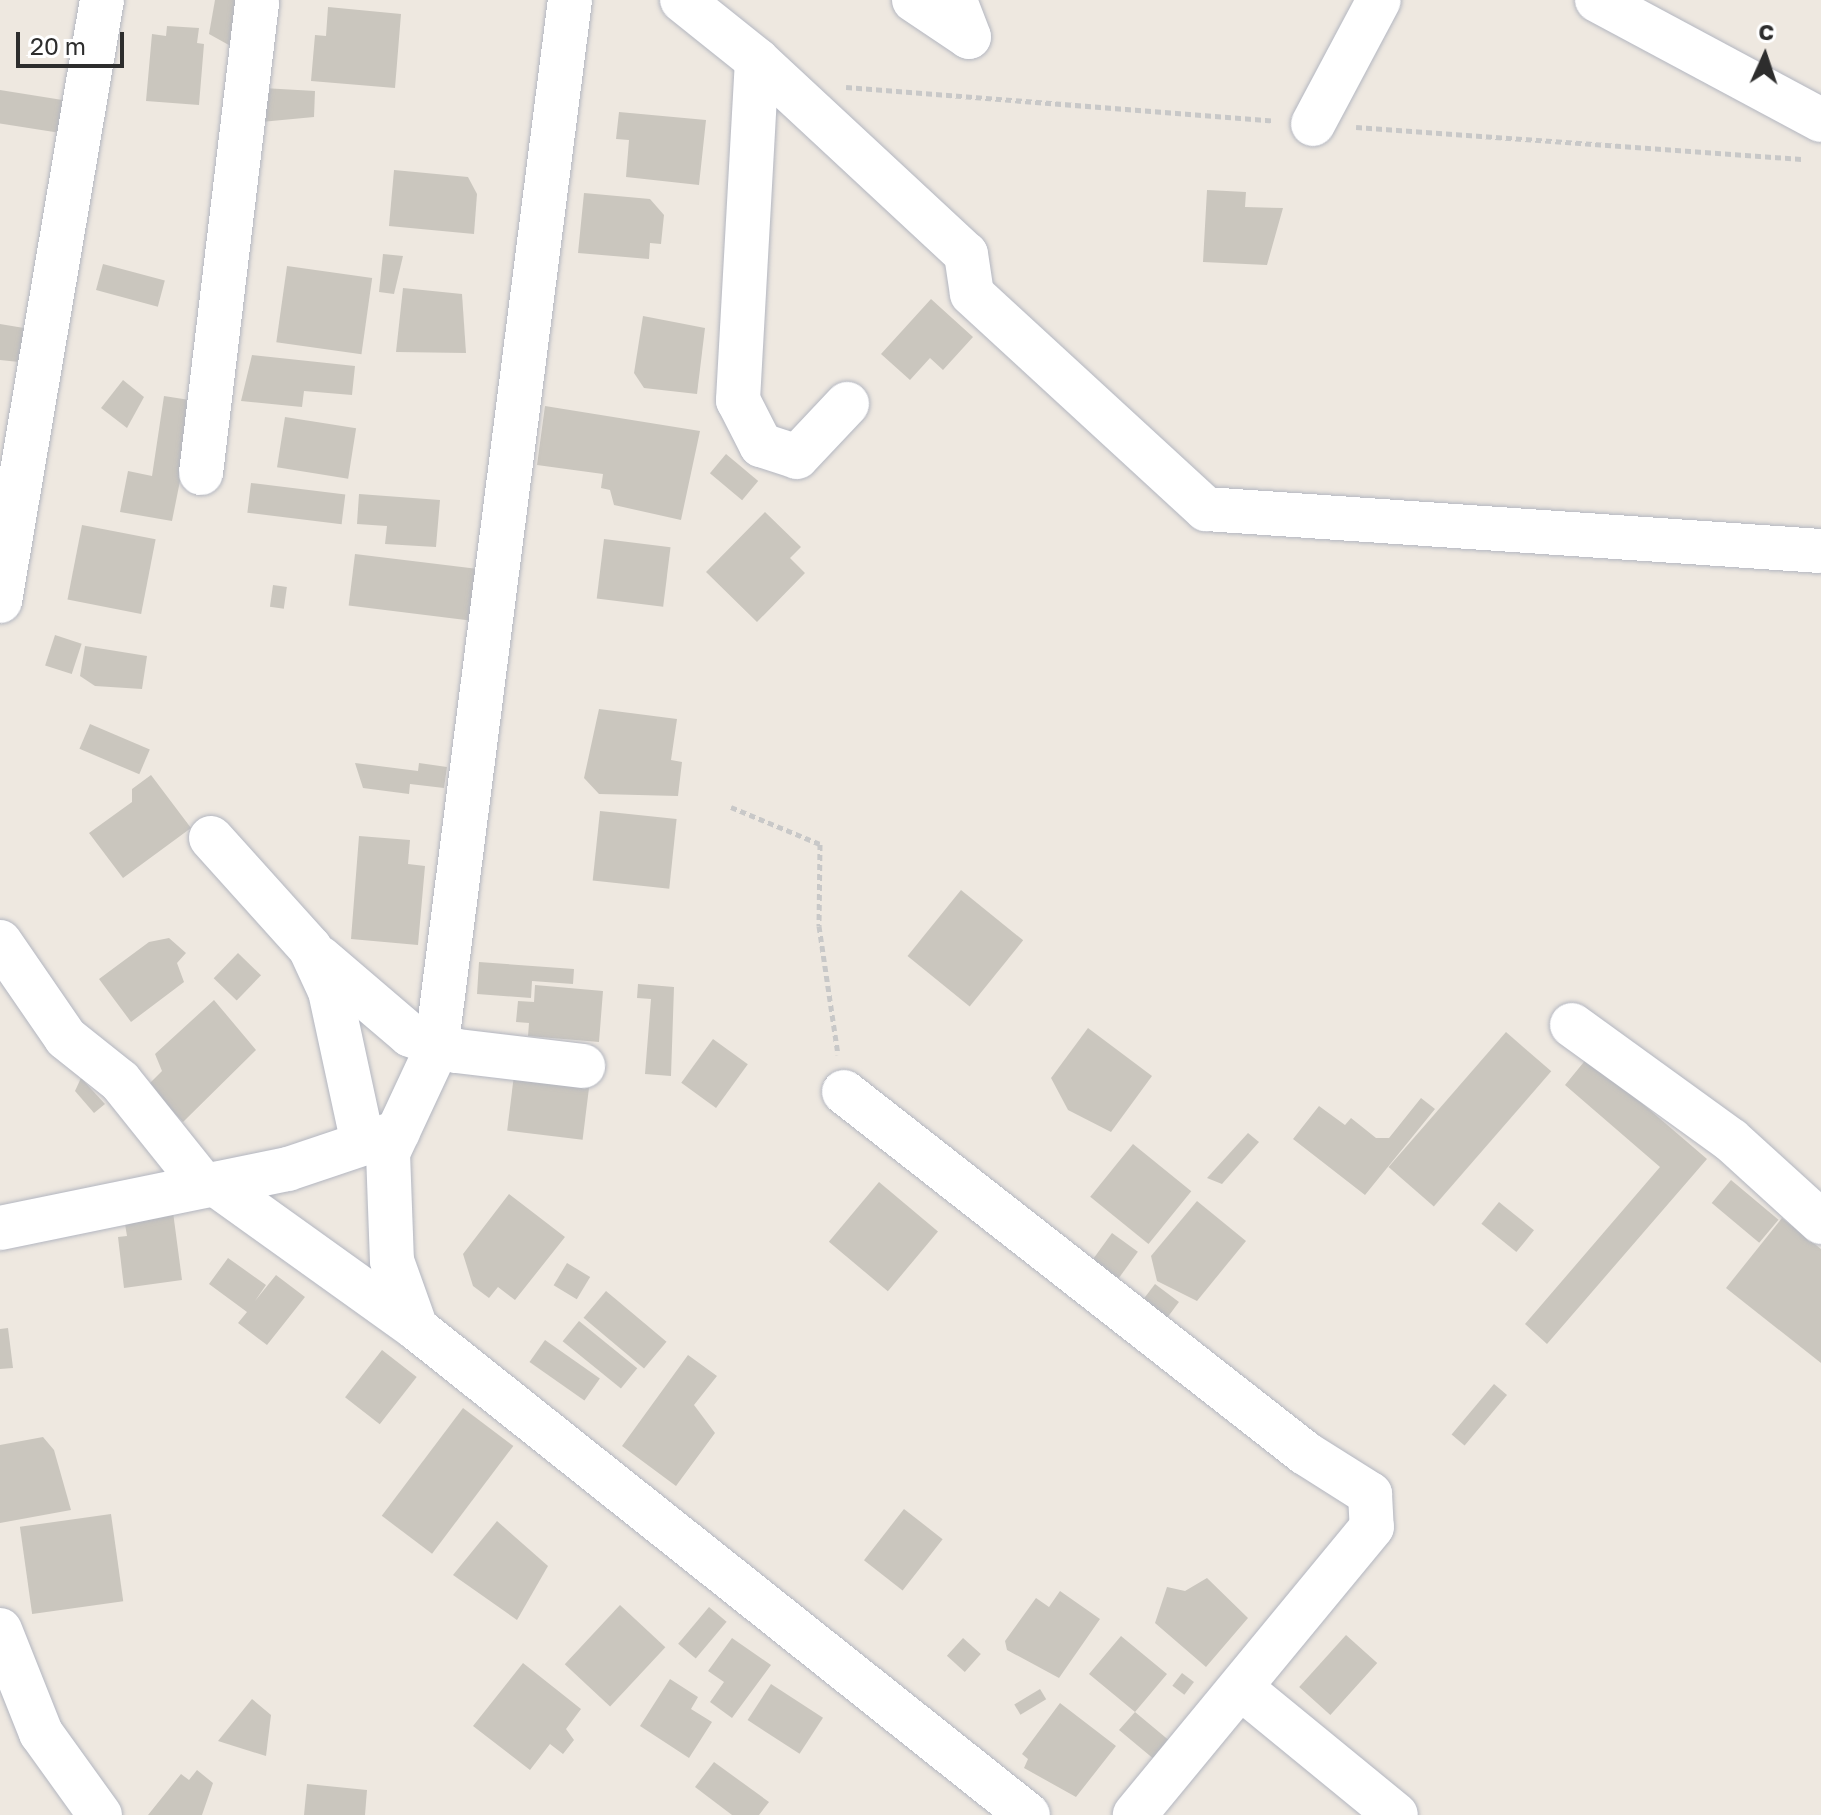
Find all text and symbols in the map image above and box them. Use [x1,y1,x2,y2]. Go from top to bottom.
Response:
scale bar [20,16,128,66]
north arrow [1725,16,1805,96]
text: С [1758,18,1775,45]
text: 20 m [30,31,86,60]

